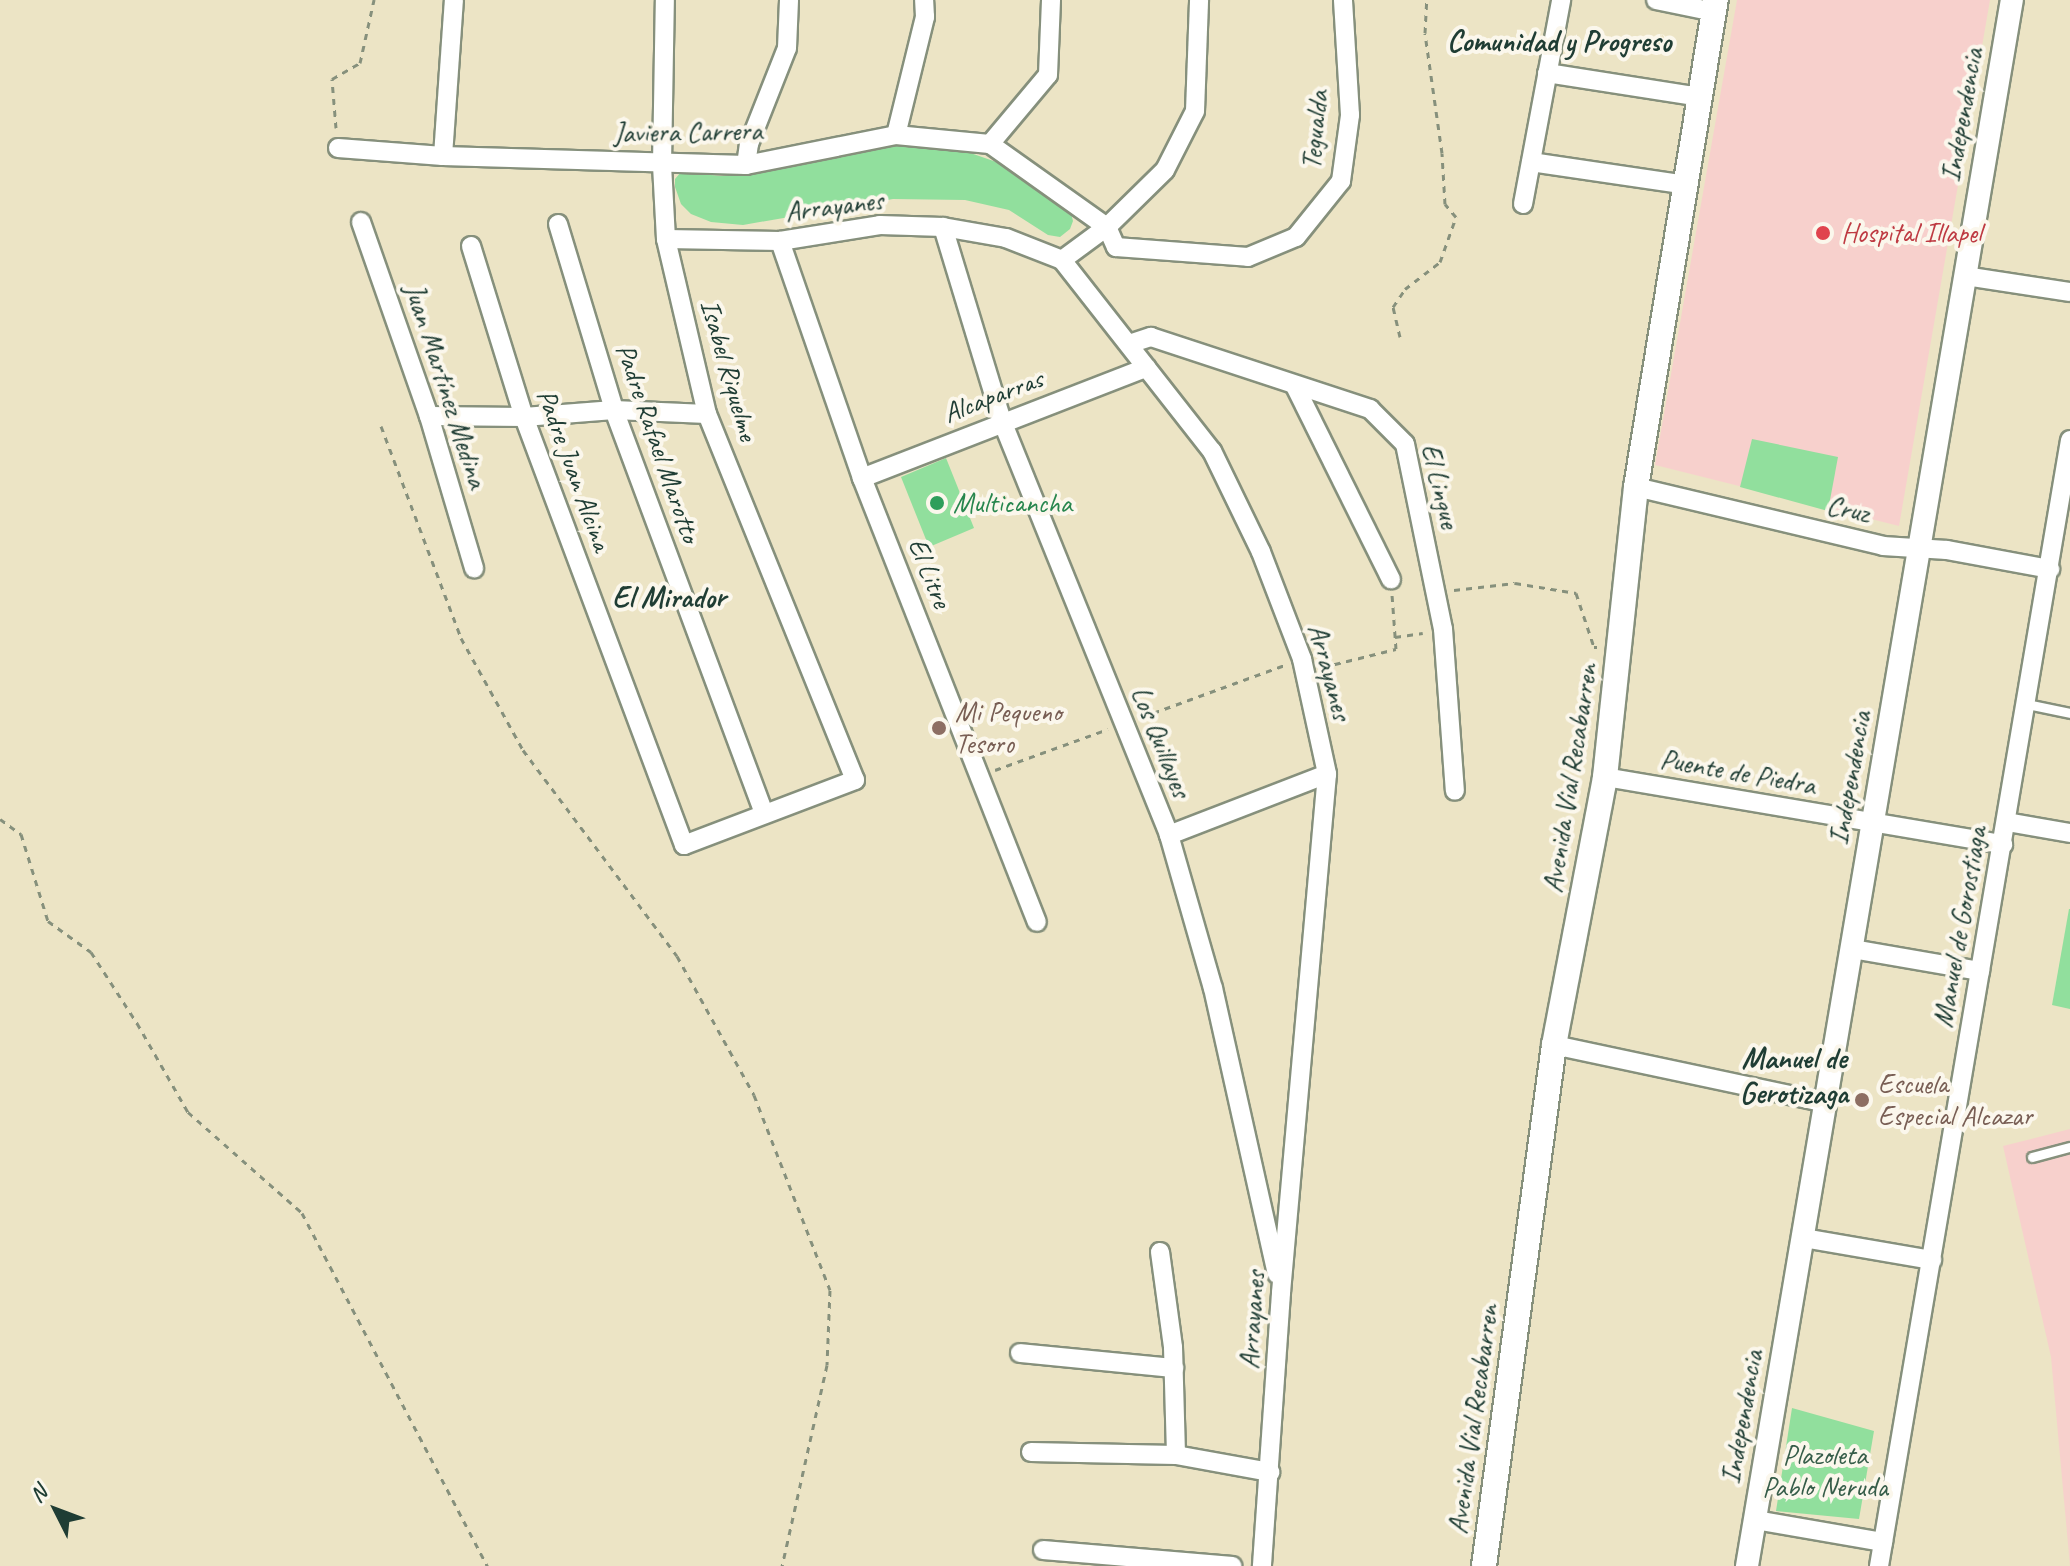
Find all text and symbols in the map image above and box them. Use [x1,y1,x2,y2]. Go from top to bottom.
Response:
district label: Comunidad y Progreso [1447,23,1671,59]
street label: Independencia [1934,46,1990,184]
street label: Tegualda [1295,89,1335,171]
street label: Javiera Carrera [613,114,763,150]
street label: Arrayanes [783,183,885,229]
place label: Hospital Illapel [1841,216,1982,250]
marker: Hospital Illapel [1812,222,1834,244]
street label: Juan Martínez Medina [397,280,495,492]
street label: Isabel Riquelme [693,296,765,444]
street label: Padre Rafael Marotto [608,339,708,547]
street label: Alcaparras [939,362,1047,430]
street label: Padre Juan Alcina [530,385,618,555]
street label: El Lingue [1413,440,1467,532]
place label: Multicancha [953,486,1072,520]
street label: Cruz [1824,488,1872,530]
marker: Multicancha [928,494,946,512]
street label: El Litre [901,533,959,613]
district label: El Mirador [612,579,726,615]
street label: Arrayanes [1301,620,1359,724]
street label: Avenida Vial Recabarren [1535,661,1605,895]
street label: Los Quillayes [1124,681,1198,803]
place label: Mi Pequeno Tesoro [955,695,1061,761]
street label: Independencia [1822,709,1878,847]
marker: Mi Pequeno Tesoro [930,719,948,737]
street label: Puente de Piedra [1658,742,1818,802]
street label: Manuel de Gorostiaga [1926,824,1994,1030]
district label: Manuel de Gerotizaga [1740,1040,1848,1110]
place label: Escuela Especial Alcazar [1878,1067,2032,1133]
marker: Escuela Especial Alcazar [1853,1091,1871,1109]
street label: Arrayanes [1232,1270,1272,1370]
street label: Avenida Vial Recabarren [1440,1302,1506,1536]
street label: Independencia [1714,1348,1770,1486]
park label: Plazoleta Pablo Neruda [1762,1438,1888,1504]
north arrow [16,1470,96,1550]
text: N [23,1480,53,1508]

